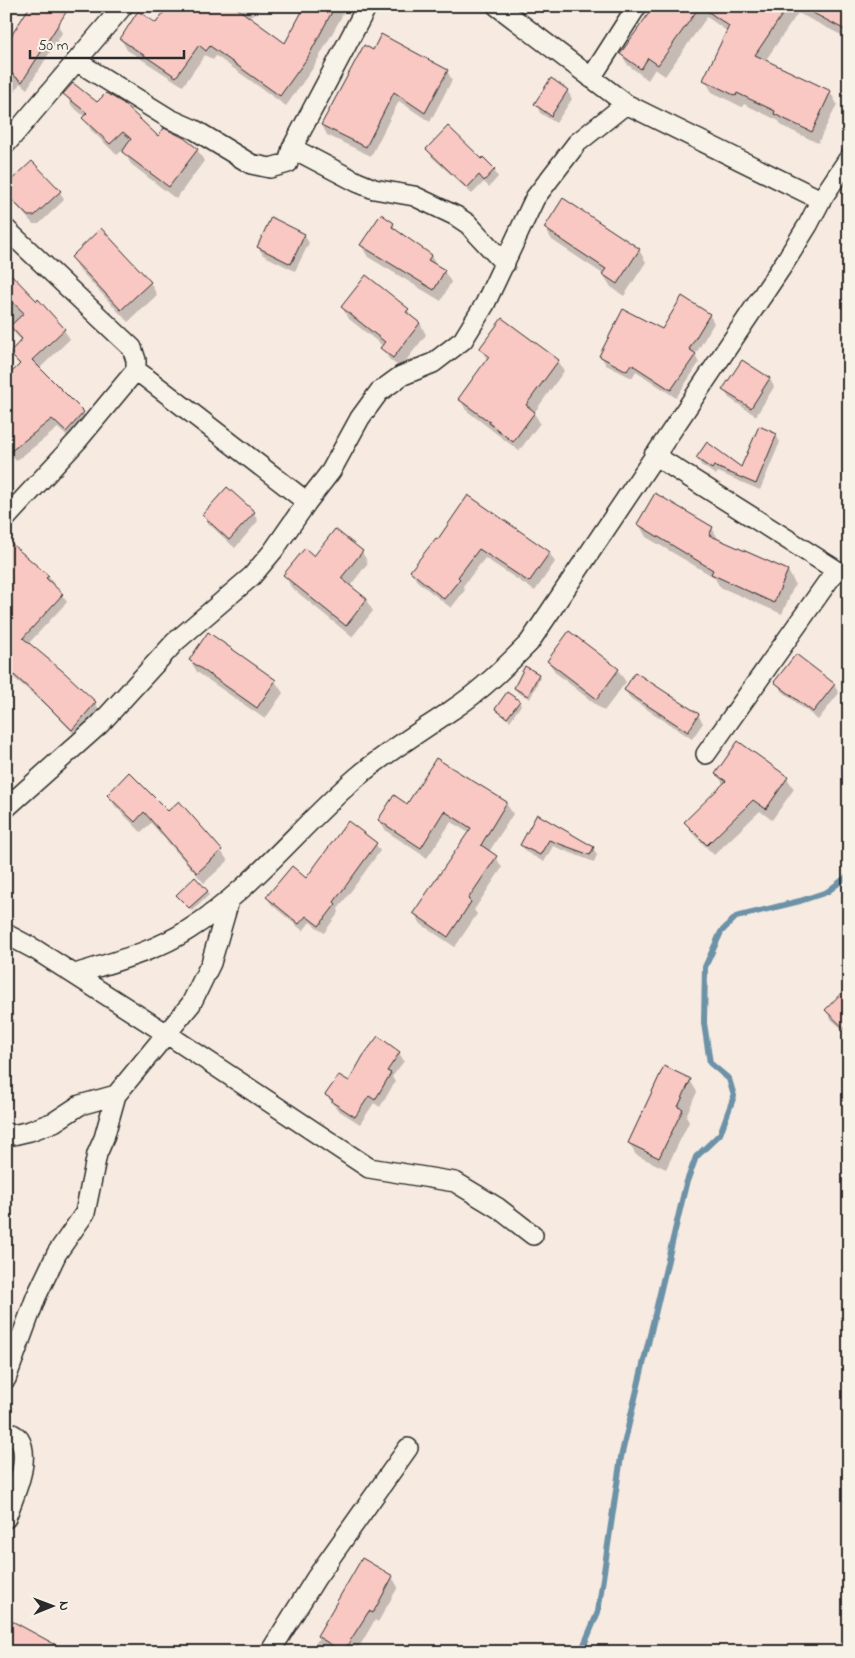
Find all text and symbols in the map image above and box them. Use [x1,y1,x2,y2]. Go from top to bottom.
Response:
scale bar [30,28,184,60]
text: 50 m [38,35,69,57]
north arrow [28,1580,78,1630]
text: N [53,1601,74,1611]

